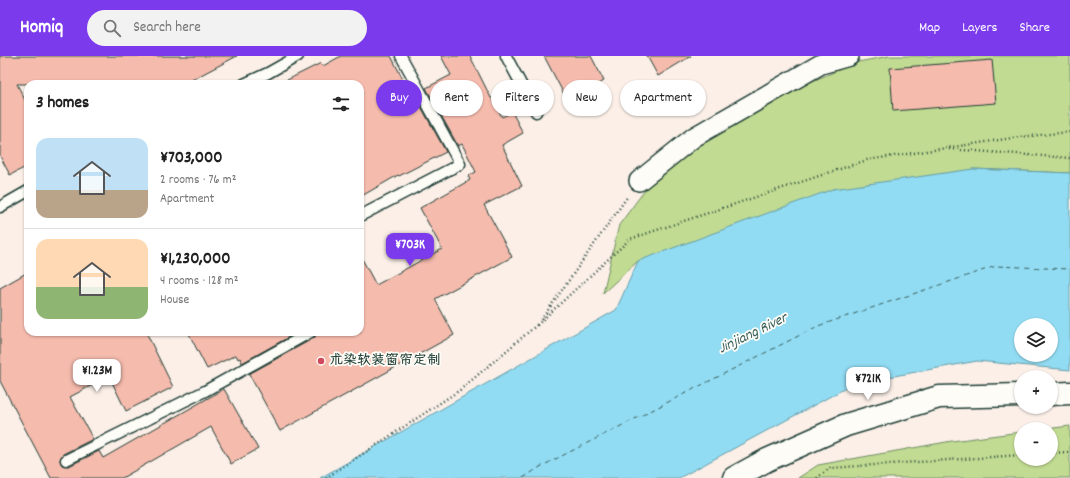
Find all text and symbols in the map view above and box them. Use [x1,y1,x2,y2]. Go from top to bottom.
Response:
search box [87,10,367,46]
text: Homiq [20,15,63,42]
icon: search [101,17,123,39]
text: Search here [133,17,201,39]
text: Map [919,18,940,38]
text: Layers [962,18,997,38]
text: Share [1019,18,1050,38]
chip: Buy [376,80,422,116]
chip: Rent [430,80,483,116]
chip: Filters [491,80,554,116]
chip: New [562,80,612,116]
chip: Apartment [620,80,706,116]
text: 3 homes [36,92,89,116]
icon: filters [330,93,352,115]
text: ¥703,000 [160,147,223,171]
icon: home [68,154,116,202]
text: 2 rooms · 76 m² [160,171,236,190]
text: Apartment [160,190,214,209]
pin: ¥703K [382,233,438,267]
text: ¥703K [395,236,425,255]
text: ¥1,230,000 [160,248,230,272]
icon: home [68,255,116,303]
text: 4 rooms · 128 m² [160,272,238,291]
text: House [160,291,189,310]
water label: Jinjiang River [715,307,792,360]
map controls [1014,318,1058,466]
button: layers [1014,318,1058,362]
place label: 术染软装窗帘定制 [329,351,441,371]
marker: 术染软装窗帘定制 [316,356,326,366]
pin: ¥1.23M [64,359,130,393]
text: ¥1.23M [82,362,112,381]
pin: ¥721K [840,367,896,401]
text: ¥721K [855,370,881,389]
button: + [1014,370,1058,414]
button: − [1014,422,1058,466]

